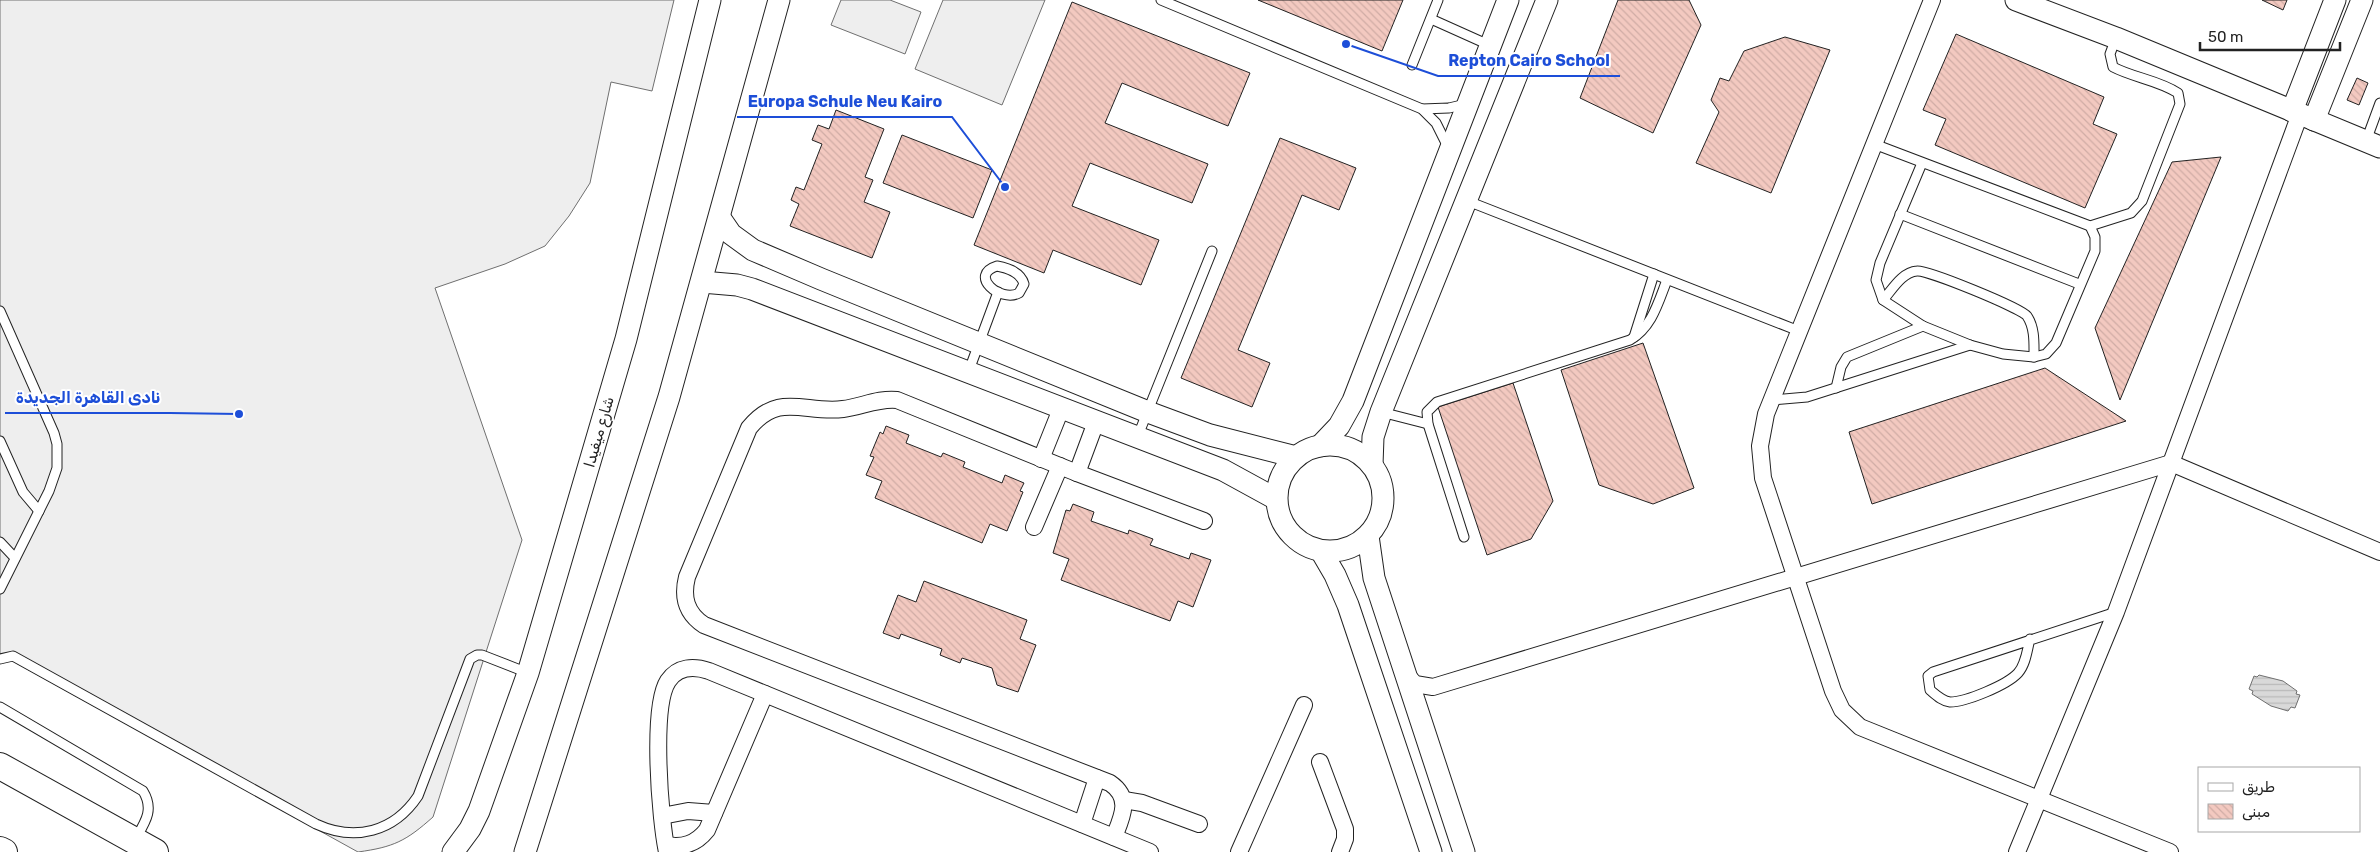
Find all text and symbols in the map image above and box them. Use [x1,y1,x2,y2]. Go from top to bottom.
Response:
scale bar [2200,20,2340,52]
text: 50 m [2208,28,2243,46]
callout: Repton Cairo School [1438,45,1620,76]
text: Repton Cairo School [1448,51,1610,70]
callout: Europa Schule Neu Kairo [737,86,952,117]
text: Europa Schule Neu Kairo [748,92,943,111]
callout: نادى القاهرة الجديدة [5,382,170,413]
text: نادى القاهرة الجديدة [16,388,160,407]
street label: شارع ميفيدا [580,394,620,470]
legend [2198,767,2360,832]
text: طريق [2242,778,2275,796]
text: مبنى [2242,803,2270,821]

